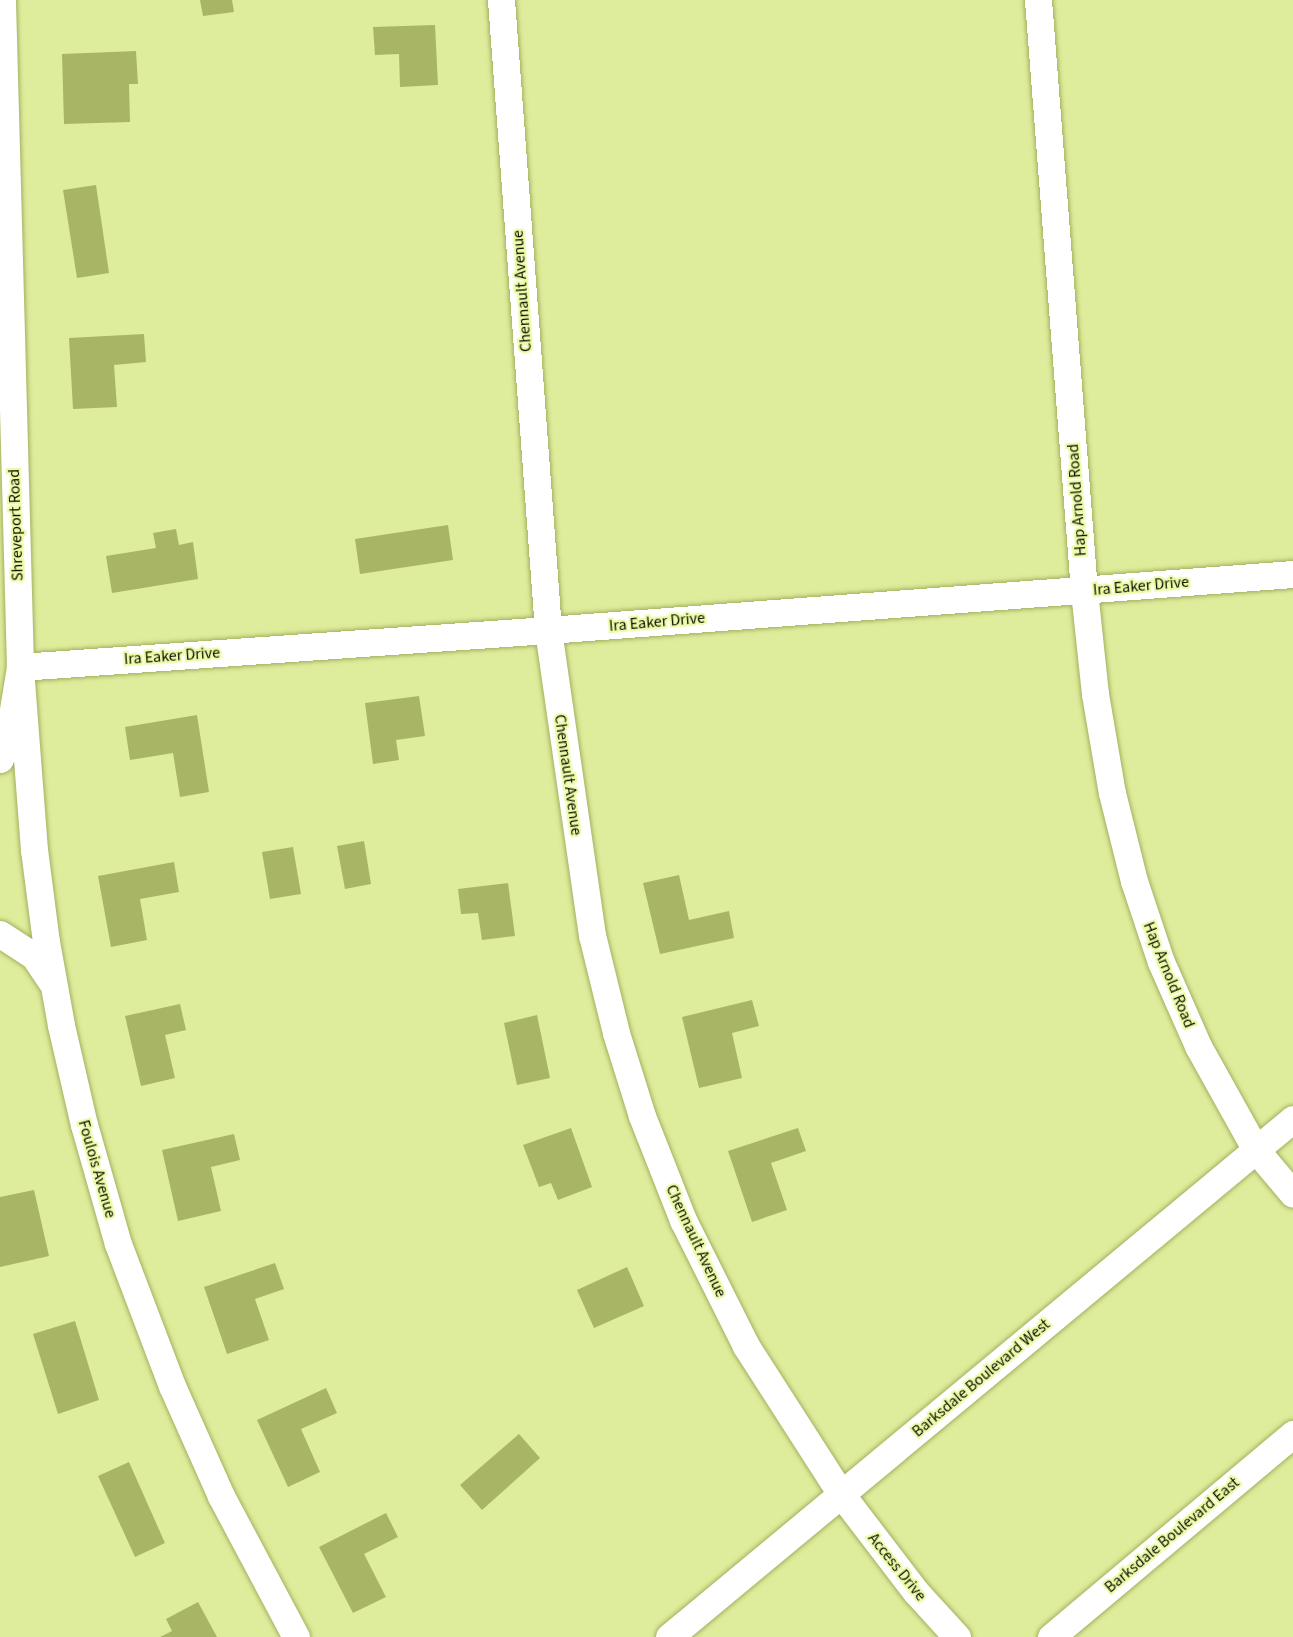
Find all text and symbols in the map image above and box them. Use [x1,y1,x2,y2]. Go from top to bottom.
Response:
street label: Chennault Avenue [508,229,536,353]
street label: Hap Arnold Road [1063,443,1091,557]
street label: Shreveport Road [4,469,28,581]
street label: Ira Eaker Drive [1092,572,1190,600]
street label: Ira Eaker Drive [608,608,706,636]
street label: Ira Eaker Drive [123,643,221,669]
street label: Chennault Avenue [550,713,586,837]
street label: Hap Arnold Road [1139,919,1199,1031]
street label: Foulois Avenue [74,1118,120,1220]
street label: Chennault Avenue [662,1182,730,1300]
street label: Barksdale Boulevard West [908,1315,1054,1441]
street label: Barksdale Boulevard East [1101,1473,1243,1597]
street label: Access Drive [864,1529,930,1605]

